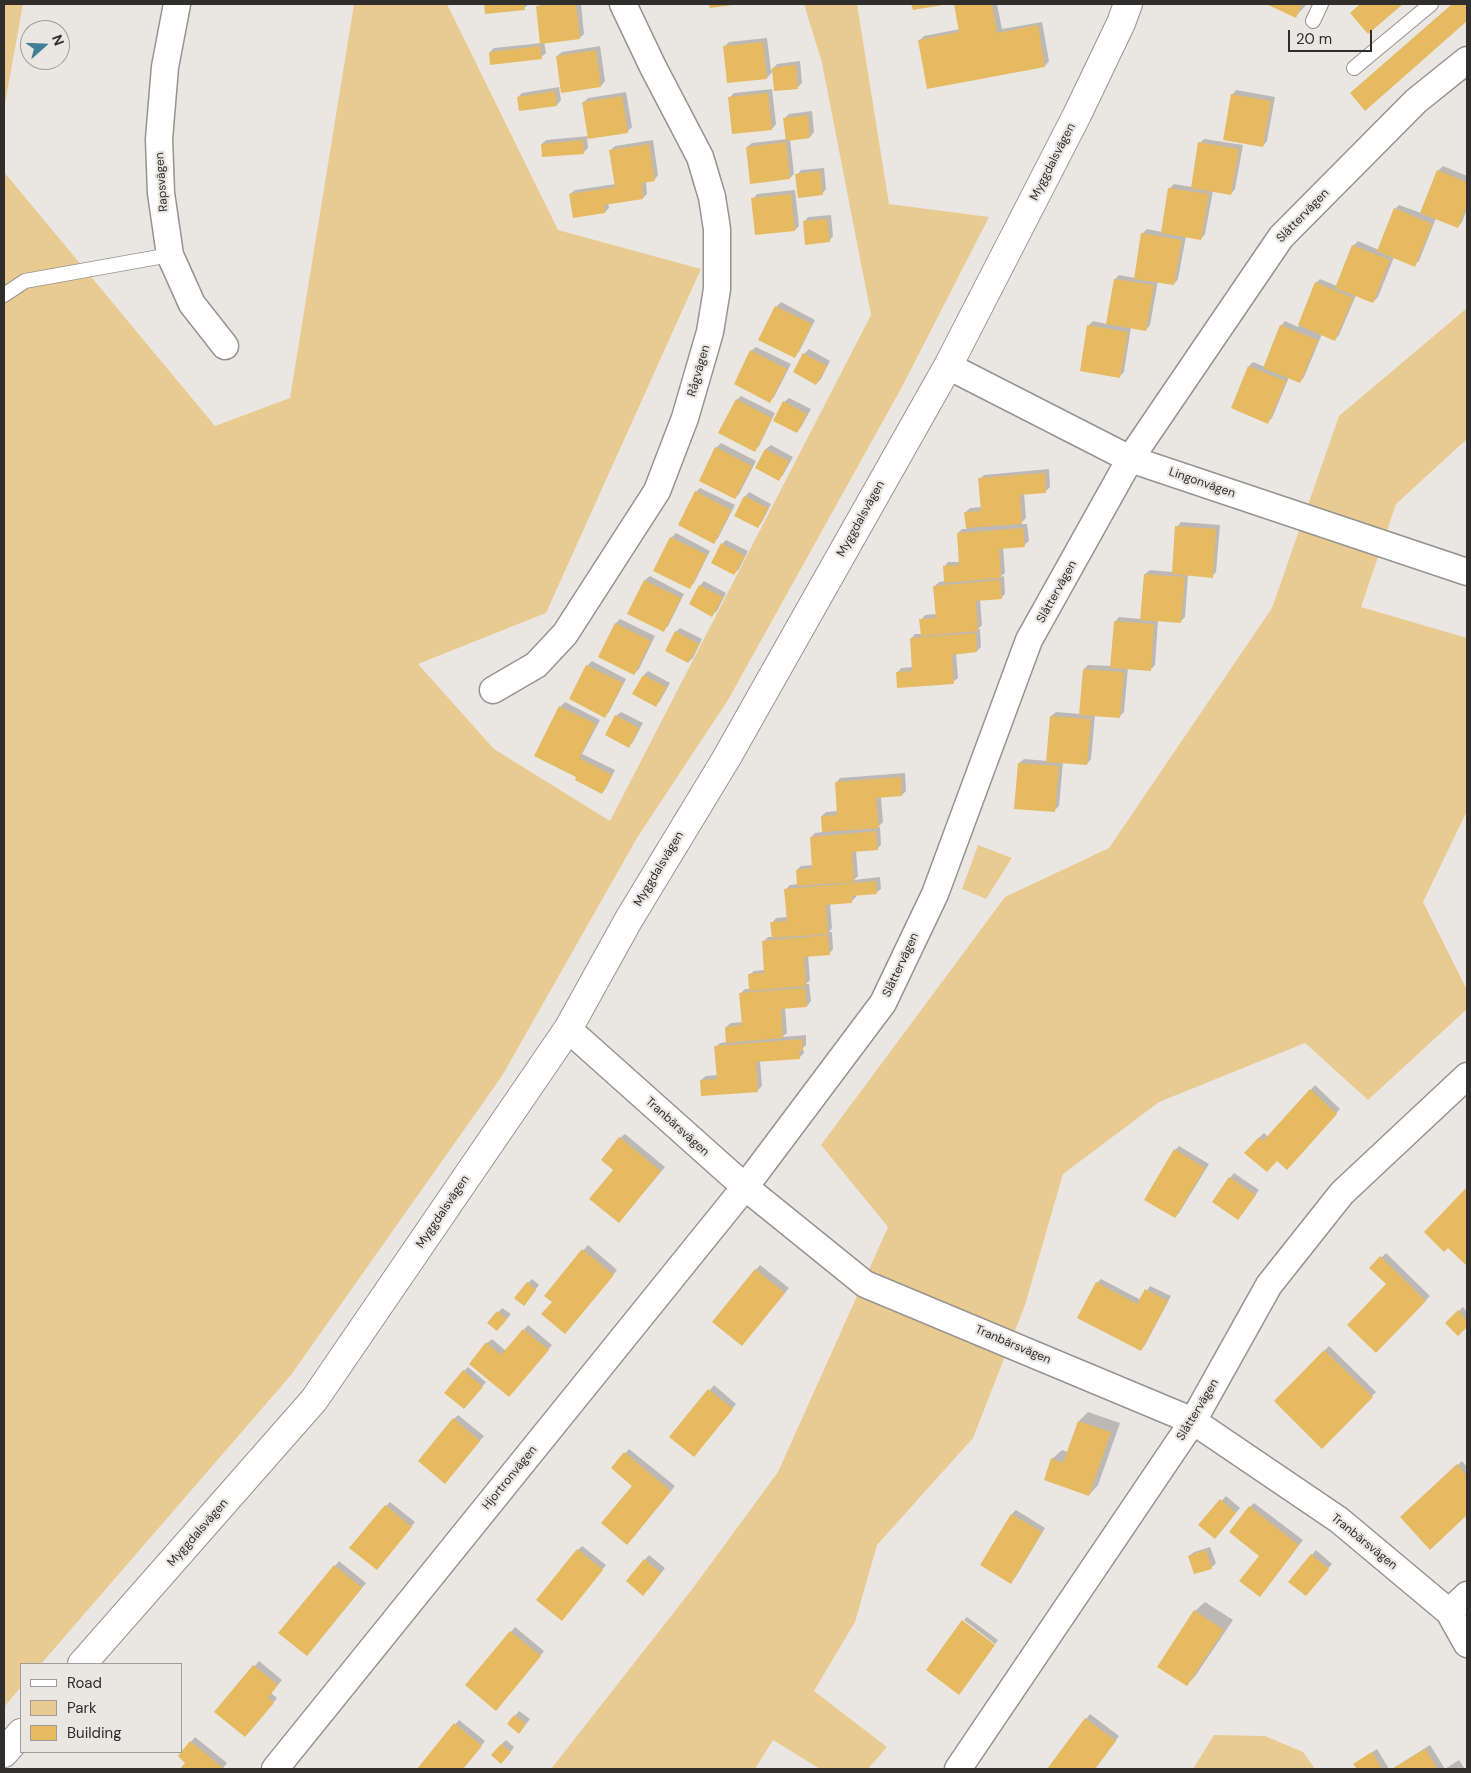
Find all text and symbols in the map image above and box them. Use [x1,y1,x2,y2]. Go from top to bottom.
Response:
north arrow [20,20,70,70]
scale bar [1291,20,1375,52]
text: 20 m [1296,29,1332,49]
text: N [48,32,68,48]
street label: Myggdalsvägen [1027,121,1079,203]
street label: Rapsvägen [153,152,171,212]
street label: Slåttervägen [1274,186,1332,246]
street label: Rågvägen [685,344,713,398]
street label: Lingonvägen [1167,465,1237,501]
street label: Myggdalsvägen [834,478,888,560]
street label: Slåttervägen [1034,558,1080,626]
street label: Myggdalsvägen [631,829,687,909]
street label: Slåttervägen [880,931,922,999]
street label: Tranbärsvägen [642,1095,712,1159]
street label: Myggdalsvägen [413,1173,473,1251]
street label: Tranbärsvägen [973,1323,1053,1367]
street label: Slåttervägen [1174,1377,1222,1443]
street label: Hjortronvägen [480,1443,540,1513]
street label: Myggdalsvägen [165,1496,231,1570]
street label: Tranbärsvägen [1328,1511,1400,1573]
legend [20,1663,182,1753]
text: Road [67,1673,102,1693]
text: Park [67,1698,97,1718]
text: Building [67,1723,122,1743]

